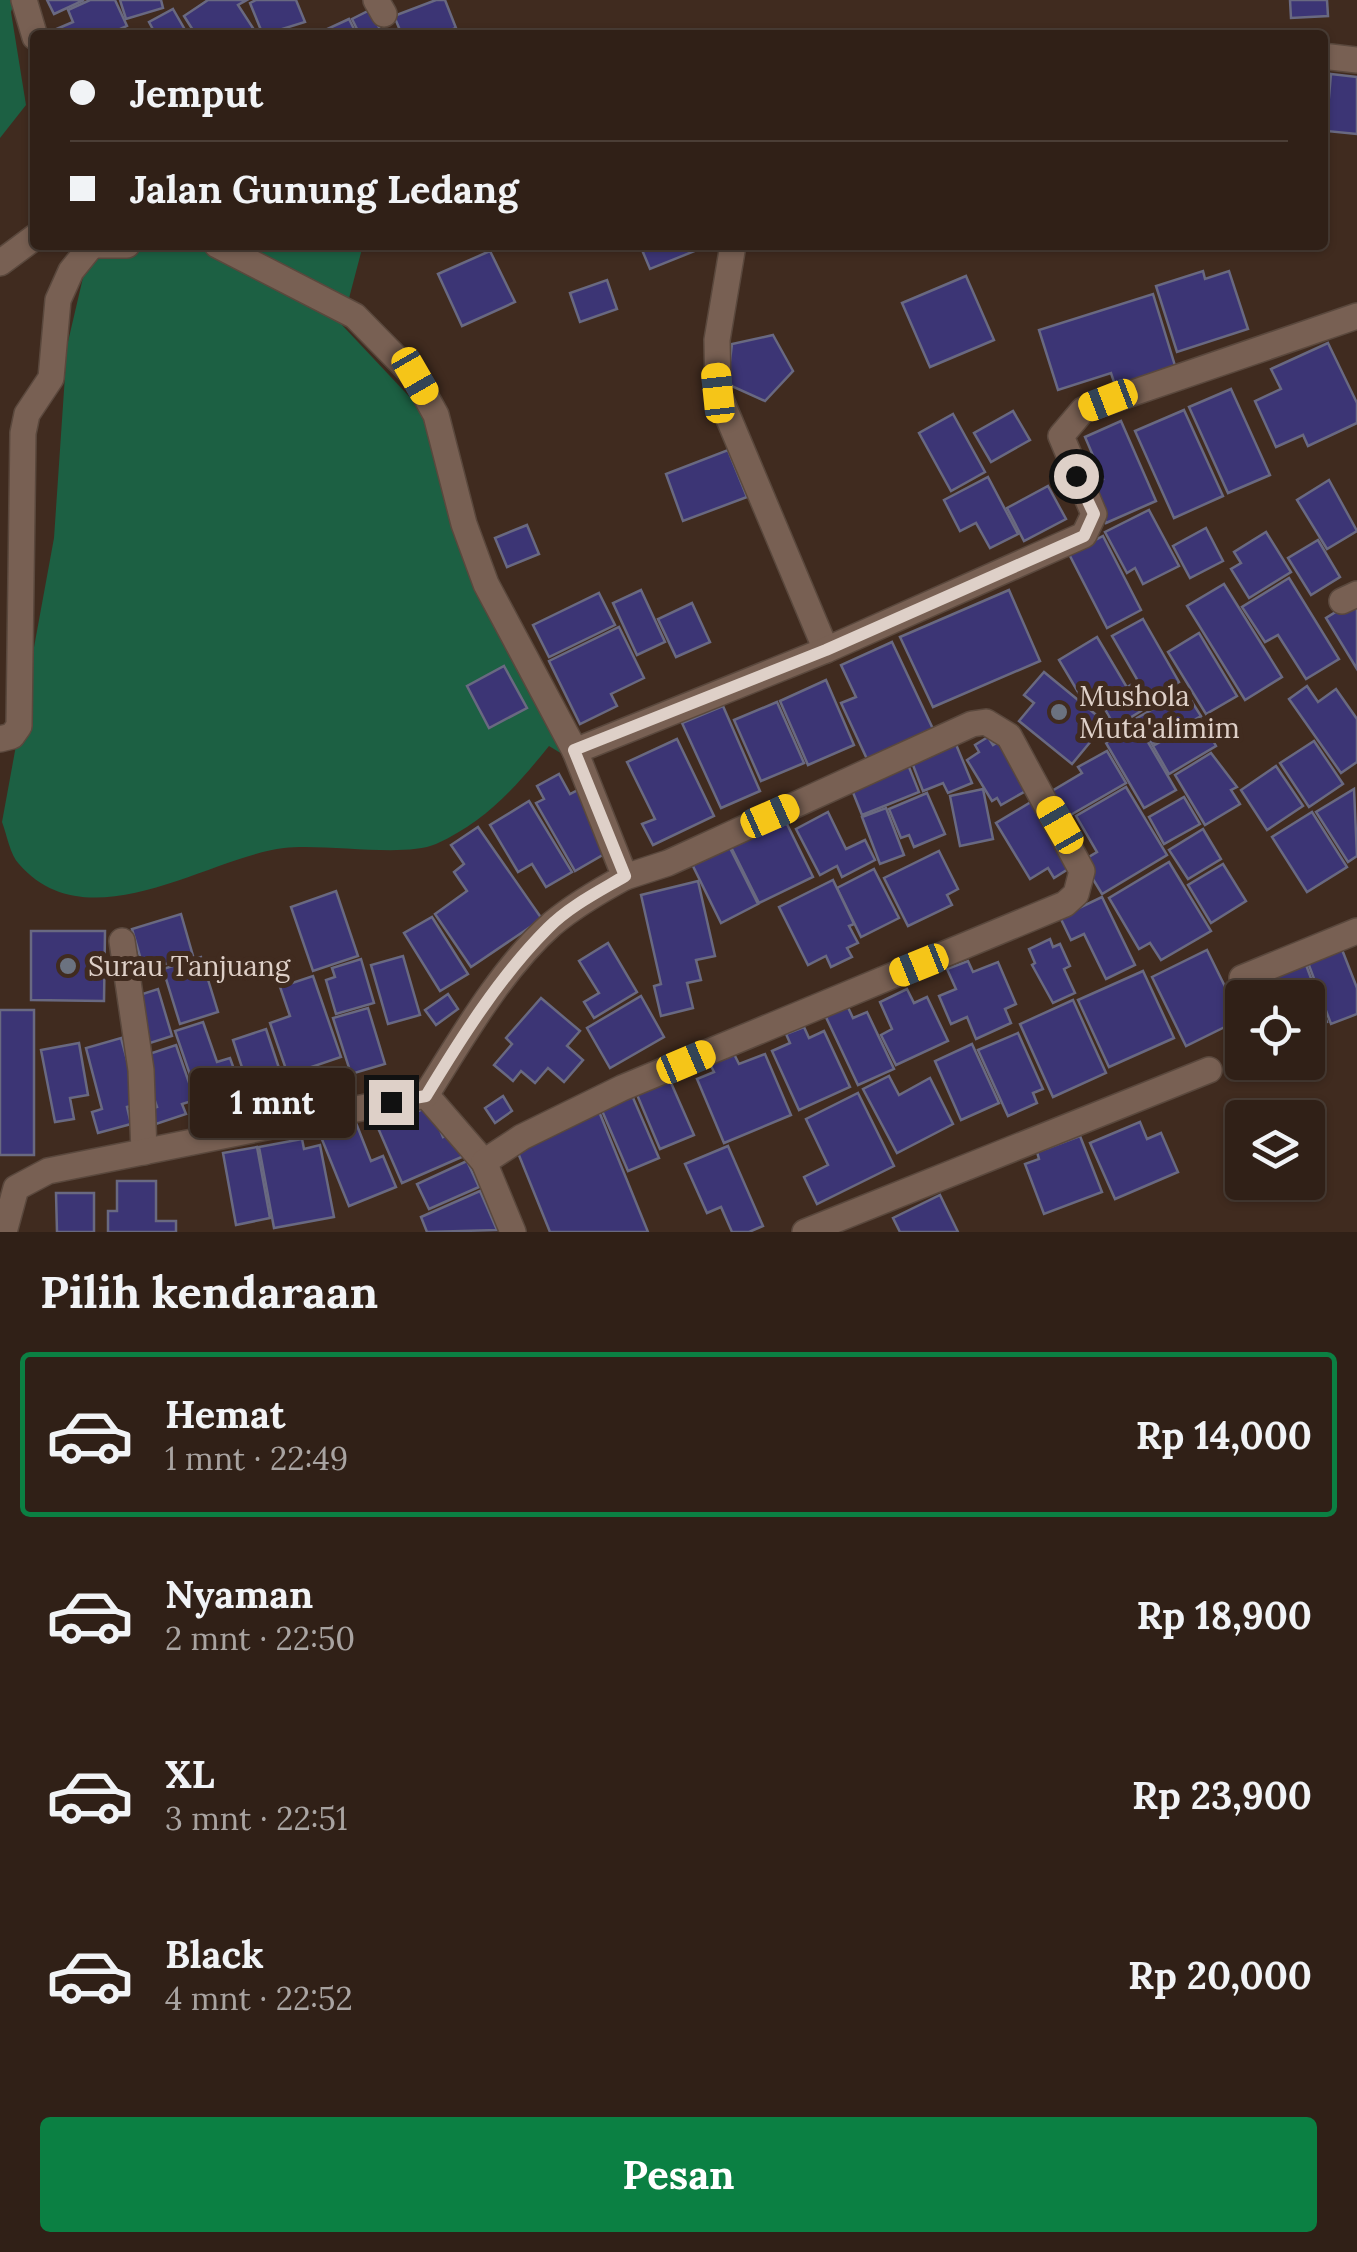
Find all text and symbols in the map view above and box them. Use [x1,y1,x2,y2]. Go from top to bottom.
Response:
text: Jemput [130,69,263,117]
text: Jalan Gunung Ledang [130,165,518,213]
car [387,343,443,409]
car [700,362,736,424]
car [1075,375,1141,425]
route start [1054,454,1099,499]
place label: Mushola Muta'alimim [1079,678,1240,746]
marker: Mushola Muta'alimim [1048,701,1070,723]
car [736,790,804,842]
car [1032,792,1088,858]
car [886,940,952,990]
place label: Surau Tanjuang [88,948,291,984]
marker: Surau Tanjuang [57,955,79,977]
map controls [1225,980,1325,1200]
button: locate [1225,980,1325,1080]
car [653,1036,719,1088]
callout: 1 mnt [191,1067,356,1137]
route end [369,1080,414,1125]
text: 1 mnt [230,1082,315,1123]
button: layers [1225,1100,1325,1200]
text: Pilih kendaraan [40,1263,378,1320]
icon: car [45,1390,135,1480]
text: Hemat [165,1390,286,1438]
text: Rp 14,000 [1136,1411,1312,1459]
text: 1 mnt · 22:49 [165,1438,348,1479]
icon: car [45,1570,135,1660]
text: Nyaman [165,1570,313,1618]
text: Rp 18,900 [1136,1591,1312,1639]
text: 2 mnt · 22:50 [165,1618,355,1659]
icon: car [45,1750,135,1840]
text: XL [165,1750,215,1798]
text: Rp 23,900 [1132,1771,1312,1819]
text: 3 mnt · 22:51 [165,1798,348,1839]
icon: car [45,1930,135,2020]
text: Black [165,1930,264,1978]
text: Rp 20,000 [1128,1951,1312,1999]
text: 4 mnt · 22:52 [165,1978,353,2019]
button: Pesan [40,2117,1317,2232]

